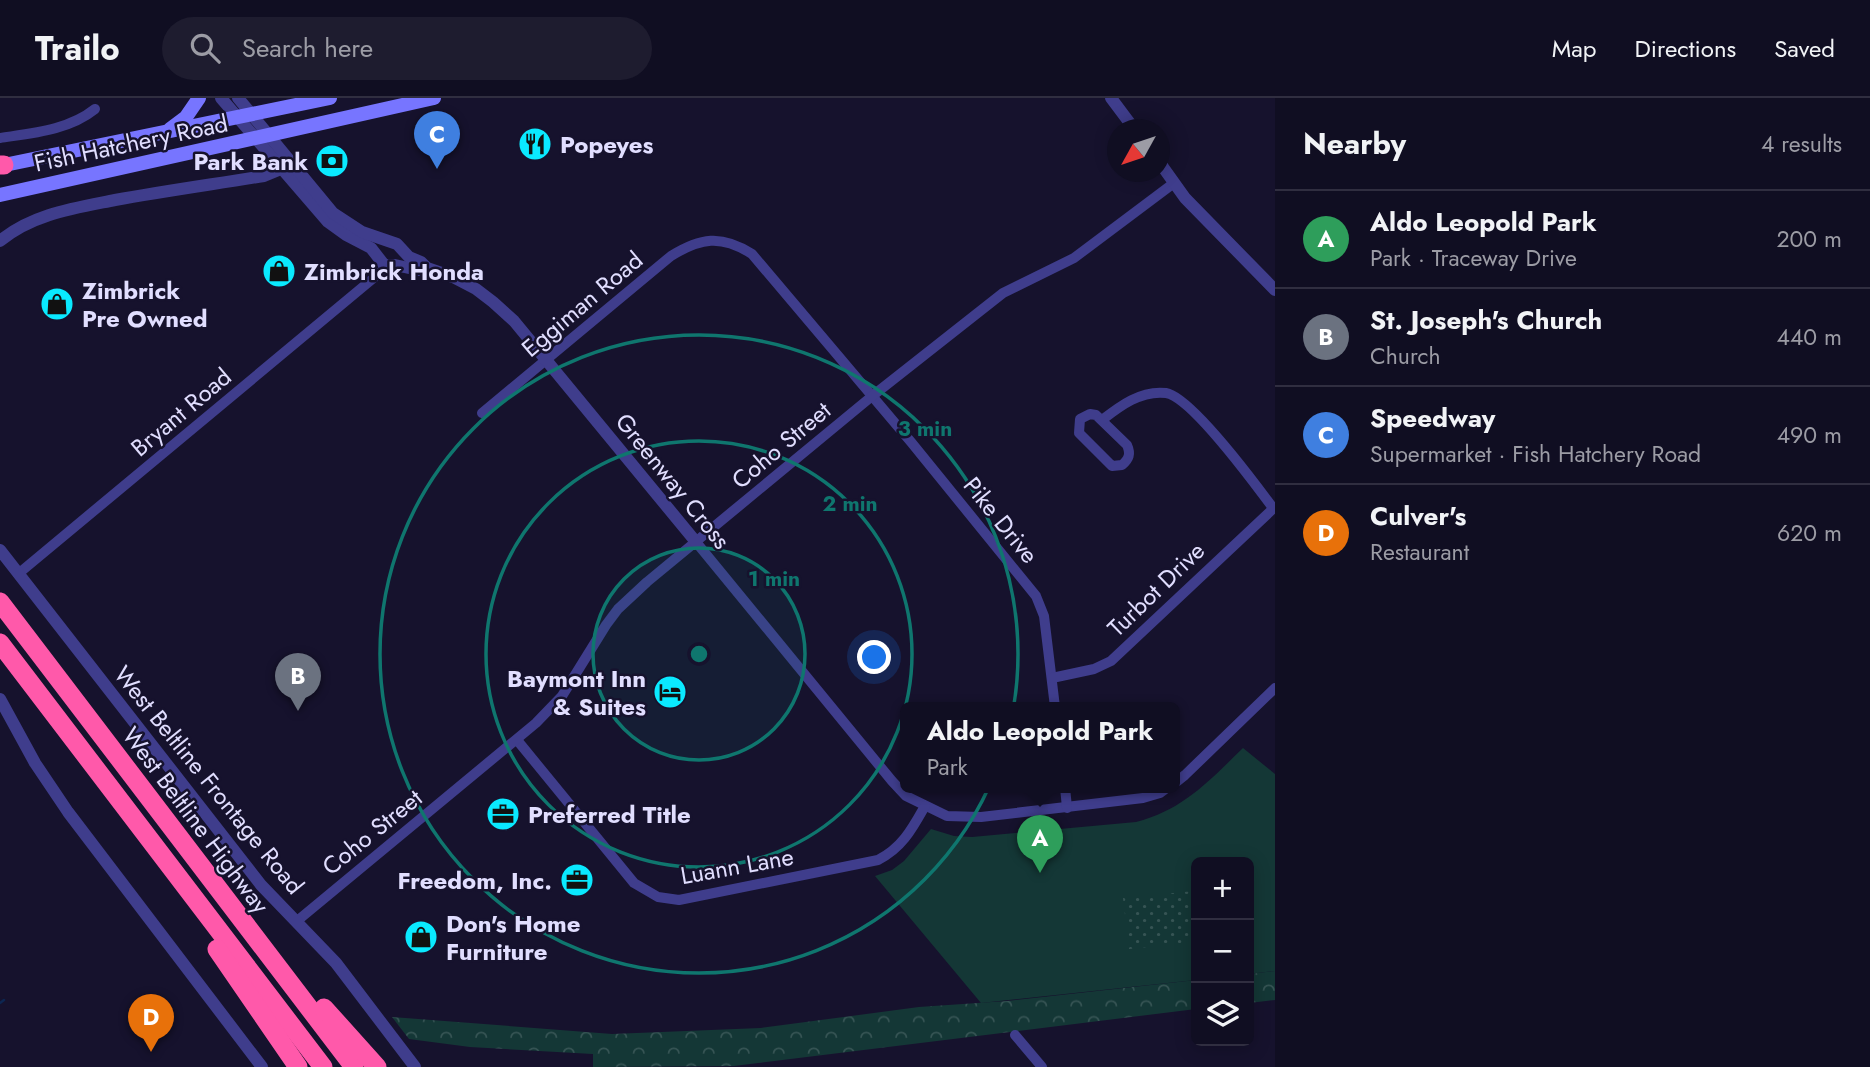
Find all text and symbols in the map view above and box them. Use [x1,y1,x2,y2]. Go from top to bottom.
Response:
search box [162,17,652,80]
text: Trailo [35,25,120,72]
icon: search [186,29,224,67]
text: Search here [242,29,373,67]
text: Map [1552,31,1597,66]
text: Directions [1635,31,1736,66]
text: Saved [1774,31,1835,66]
street label: Fish Hatchery Road [31,105,231,181]
pin: C [414,111,460,169]
north arrow [1107,119,1170,182]
text: Nearby [1303,122,1406,165]
restaurant icon: Popeyes [516,125,554,163]
place label: Popeyes [560,127,653,162]
text: 4 results [1761,127,1842,161]
bank icon: Park Bank [313,142,351,180]
place label: Park Bank [193,144,308,179]
text: Aldo Leopold Park [1370,203,1597,241]
text: A [1318,222,1334,256]
text: 200 m [1776,222,1842,256]
text: Park · Traceway Drive [1370,241,1577,275]
street label: Eggiman Road [514,243,650,365]
shop icon: Zimbrick Honda [260,252,298,290]
place label: Zimbrick Honda [304,254,484,289]
place label: Zimbrick Pre Owned [82,273,208,336]
shop icon: Zimbrick Pre Owned [38,285,76,323]
text: St. Joseph's Church [1370,301,1602,339]
text: B [1318,320,1334,354]
text: 440 m [1777,320,1842,354]
text: Church [1370,339,1441,373]
street label: Bryant Road [123,359,239,465]
street label: Coho Street [724,393,838,497]
text: Speedway [1370,399,1495,437]
street label: Greenway Cross [607,406,739,556]
text: 3 min [898,414,952,444]
text: C [1318,418,1334,452]
text: 490 m [1777,418,1842,452]
text: Supermarket · Fish Hatchery Road [1370,437,1701,471]
street label: Pike Drive [955,469,1047,571]
text: 2 min [822,489,878,519]
text: Culver's [1370,497,1466,535]
text: D [1318,516,1334,550]
text: 620 m [1777,516,1842,550]
street label: Turbot Drive [1100,534,1212,644]
text: Restaurant [1370,535,1469,569]
text: 1 min [748,564,800,594]
your location [857,640,891,674]
centre of rings [687,642,711,666]
pin: B [275,653,321,711]
street label: West Beltline Frontage Road [108,660,310,900]
place label: Baymont Inn & Suites [507,661,646,724]
hotel icon: Baymont Inn & Suites [651,673,689,711]
popup [900,702,1180,793]
text: Aldo Leopold Park [927,712,1153,750]
street label: West Beltline Highway [114,719,278,921]
text: Park [927,750,968,784]
street label: Coho Street [314,781,430,883]
office icon: Preferred Title [484,795,522,833]
place label: Preferred Title [528,797,691,832]
pin: A [1017,815,1063,873]
street label: Luann Lane [678,839,796,893]
map controls [1191,857,1254,1046]
button: + [1191,857,1254,920]
office icon: Freedom, Inc. [558,861,596,899]
place label: Freedom, Inc. [398,863,552,898]
place label: Don's Home Furniture [446,906,580,969]
shop icon: Don's Home Furniture [402,918,440,956]
button: − [1191,920,1254,983]
button: layers [1191,983,1254,1046]
pin: D [128,994,174,1052]

